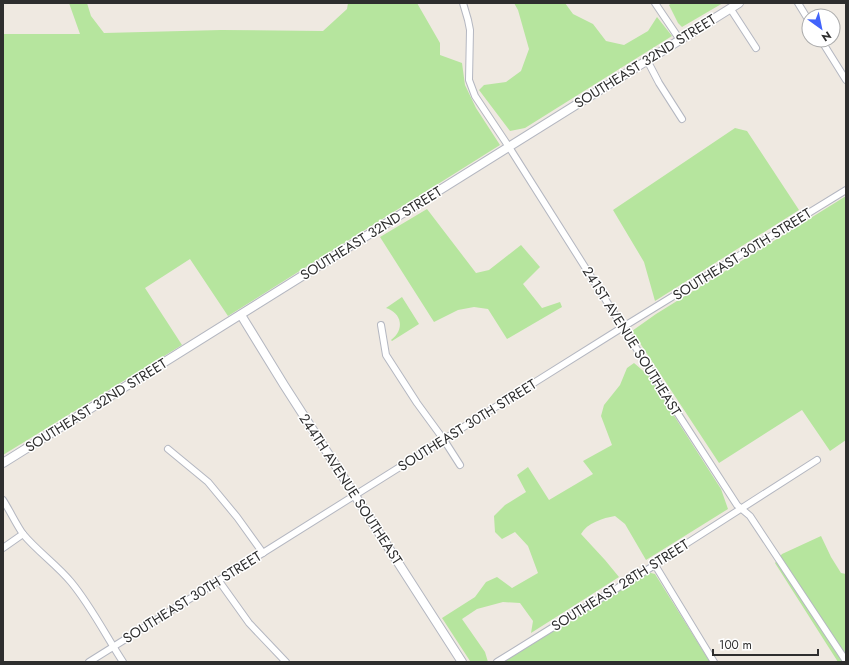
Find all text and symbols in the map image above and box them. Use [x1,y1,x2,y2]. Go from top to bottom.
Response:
north arrow [801,8,841,48]
street label: SOUTHEAST 32ND STREET [570,9,720,113]
text: N [818,27,834,45]
street label: SOUTHEAST 32ND STREET [296,181,446,285]
street label: SOUTHEAST 30TH STREET [669,203,816,305]
street label: 241ST AVENUE SOUTHEAST [578,263,686,420]
street label: SOUTHEAST 32ND STREET [21,353,171,457]
street label: SOUTHEAST 30TH STREET [394,374,541,476]
street label: 244TH AVENUE SOUTHEAST [295,410,408,569]
street label: SOUTHEAST 28TH STREET [547,534,693,636]
street label: SOUTHEAST 30TH STREET [119,546,266,648]
scale bar [713,631,818,657]
text: 100 m [719,636,752,654]

